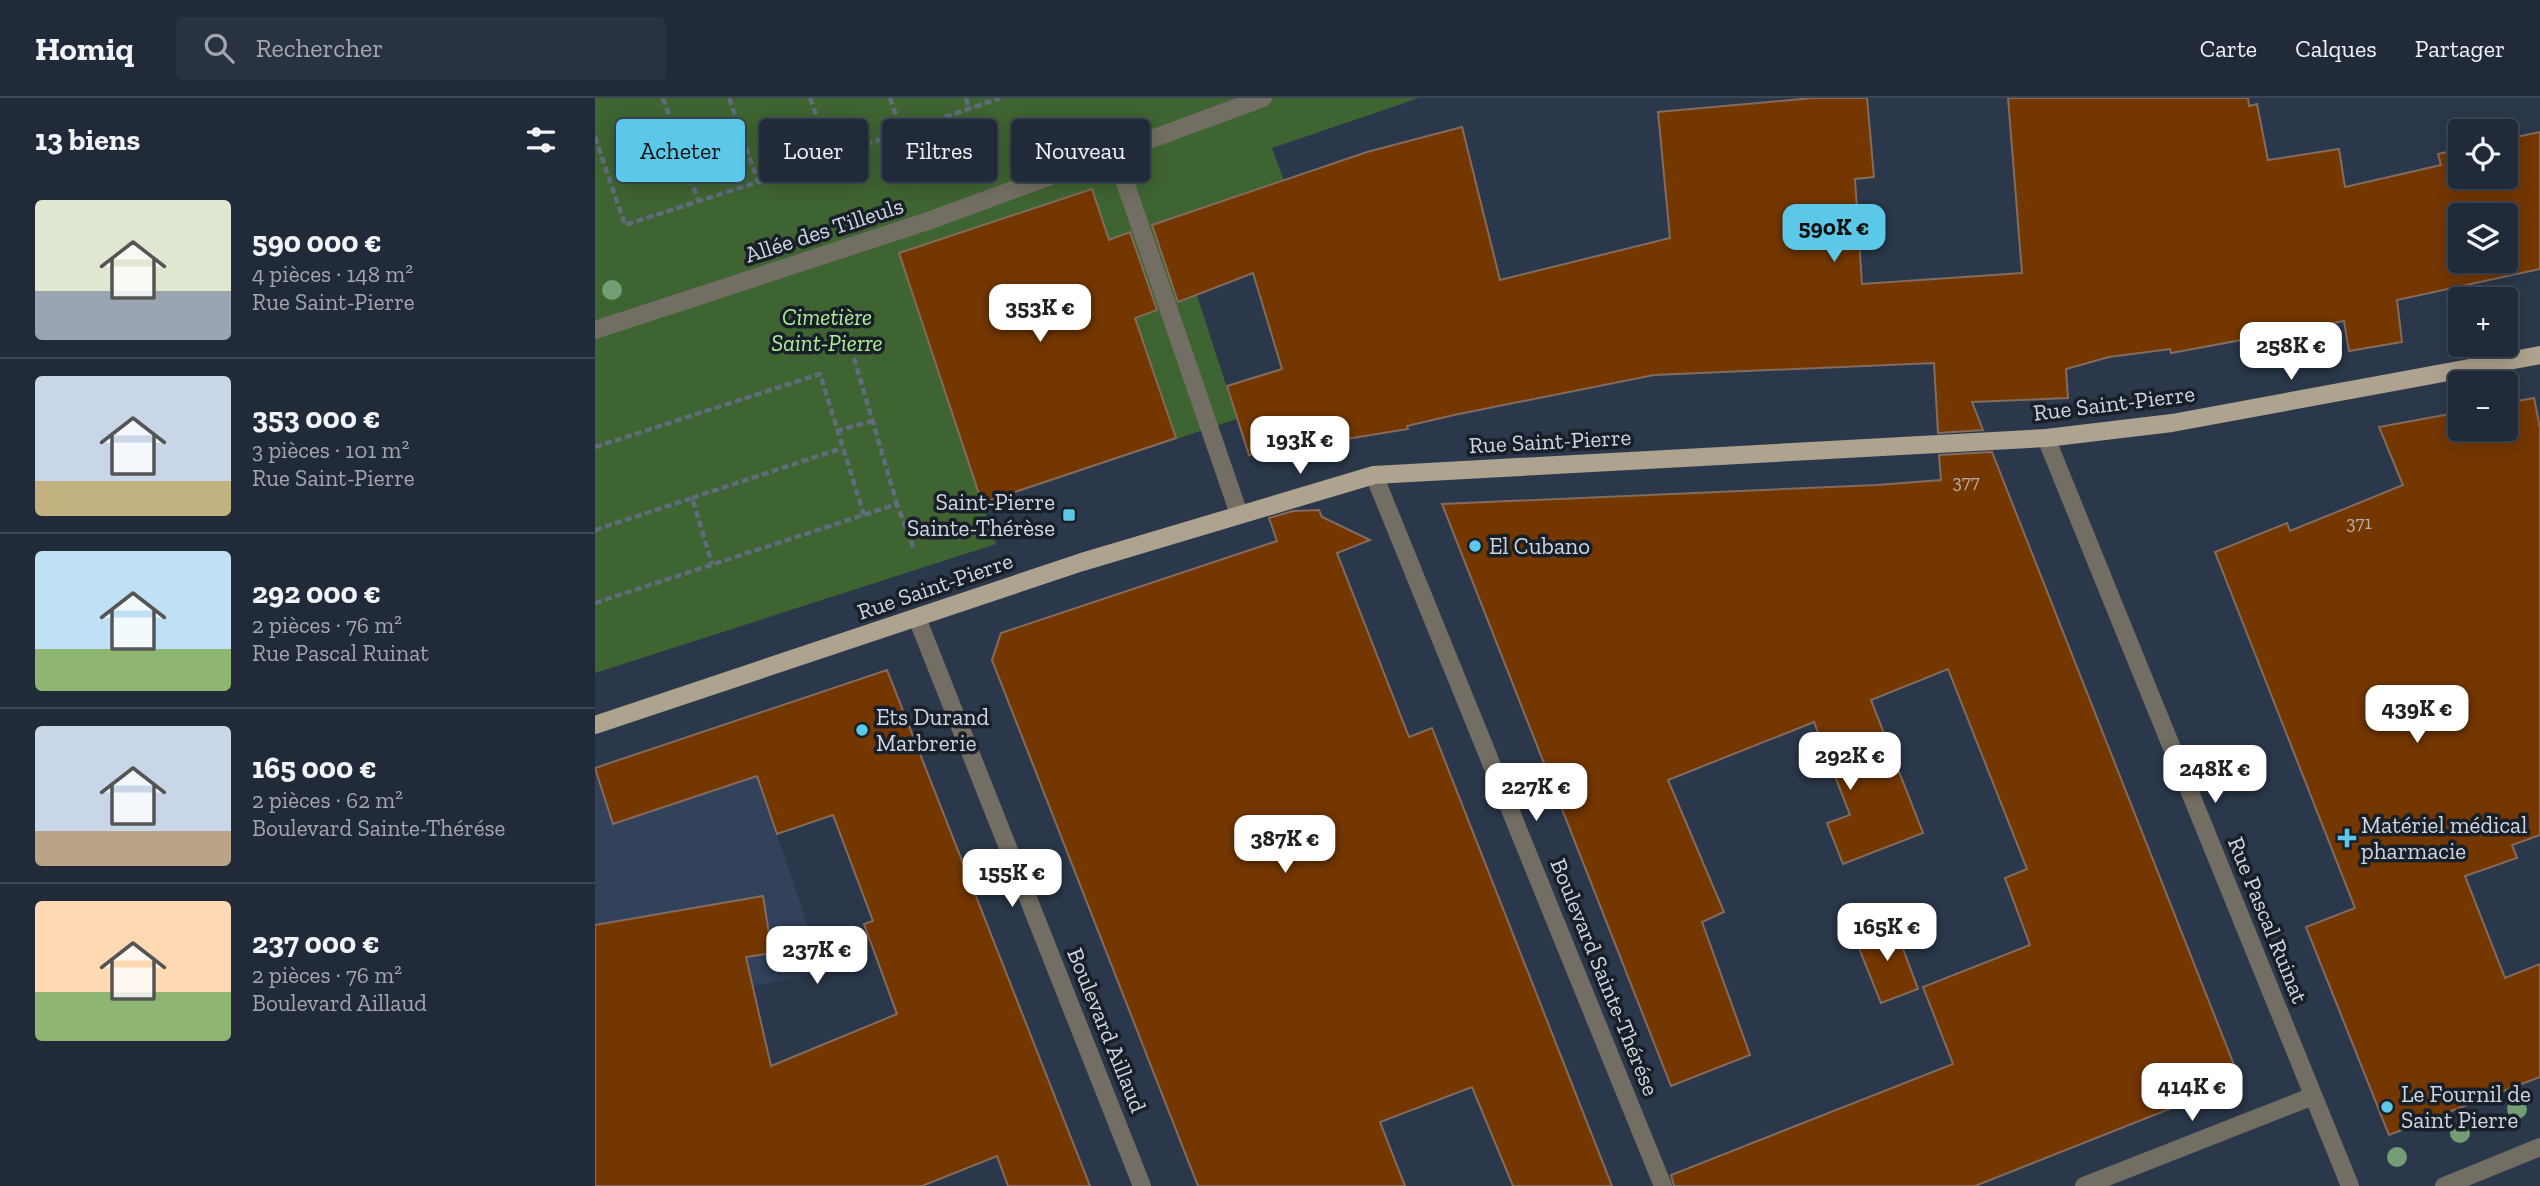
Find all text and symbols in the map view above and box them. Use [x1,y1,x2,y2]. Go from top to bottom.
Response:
search box [176,17,666,80]
text: Homiq [35,29,134,68]
icon: search [200,29,238,67]
text: Rechercher [256,32,383,64]
text: Carte [2200,34,2257,63]
text: Calques [2295,34,2377,63]
text: Partager [2415,34,2505,63]
chip: Acheter [616,119,745,182]
chip: Louer [759,119,868,182]
chip: Filtres [882,119,997,182]
chip: Nouveau [1011,119,1150,182]
map controls [2448,119,2518,441]
button: locate [2448,119,2518,189]
icon: filters [522,121,560,159]
text: 13 biens [35,122,140,158]
street label: Allée des Tilleuls [741,191,907,269]
button: layers [2448,203,2518,273]
pin: 590K € [1777,204,1891,264]
text: 590K € [1799,213,1869,241]
text: 590 000 € [252,224,382,260]
icon: home [91,228,175,312]
text: 4 pièces · 148 m² [252,260,413,288]
pin: 353K € [983,285,1097,344]
button: + [2448,287,2518,357]
text: Rue Saint-Pierre [252,288,415,316]
text: 353K € [1005,293,1075,321]
park label: Cimetière Saint-Pierre [771,303,883,357]
pin: 258K € [2234,322,2348,382]
text: 258K € [2256,331,2326,359]
button: − [2448,371,2518,441]
street label: Rue Saint-Pierre [2032,379,2196,427]
text: 353 000 € [252,400,380,436]
icon: home [91,404,175,488]
pin: 193K € [1243,416,1357,476]
street label: Rue Saint-Pierre [1468,423,1632,459]
text: 193K € [1266,425,1334,453]
text: 3 pièces · 101 m² [252,436,409,464]
text: Rue Saint-Pierre [252,464,415,492]
house number: 377 [1952,470,1980,493]
place label: Saint-Pierre Sainte-Thérèse [907,488,1055,542]
marker: Saint-Pierre Sainte-Thérèse [1061,507,1077,523]
house number: 371 [2346,511,2372,534]
place label: El Cubano [1489,532,1590,560]
marker: El Cubano [1467,538,1483,554]
street label: Rue Saint-Pierre [854,546,1016,626]
text: 292 000 € [252,575,381,611]
icon: home [91,579,175,663]
text: 2 pièces · 76 m² [252,611,402,639]
text: Rue Pascal Ruinat [252,639,429,667]
pin: 439K € [2360,686,2474,745]
text: 439K € [2381,694,2453,722]
place label: Ets Durand Marbrerie [876,703,989,757]
marker: Ets Durand Marbrerie [854,722,870,738]
pin: 292K € [1793,732,1907,792]
text: 292K € [1815,741,1885,769]
pin: 248K € [2158,746,2272,805]
text: 165 000 € [252,750,377,786]
icon: home [91,754,175,838]
text: 248K € [2179,754,2251,782]
pin: 227K € [1479,764,1593,823]
text: 227K € [1501,772,1571,800]
text: 2 pièces · 62 m² [252,786,403,814]
place label: Matériel médical pharmacie [2361,811,2527,865]
text: Boulevard Sainte-Thérése [252,814,505,842]
pin: 387K € [1228,816,1342,875]
text: 387K € [1250,824,1320,852]
marker: Matériel médical pharmacie [2339,830,2355,846]
street label: Rue Pascal Ruinat [2222,833,2314,1008]
pin: 155K € [955,850,1069,909]
street label: Boulevard Sainte-Thérése [1545,854,1665,1100]
text: 155K € [979,858,1045,886]
pin: 165K € [1830,904,1944,963]
text: 165K € [1853,912,1921,940]
text: 237 000 € [252,925,380,961]
pin: 237K € [760,926,874,986]
icon: home [91,929,175,1013]
text: 237K € [782,935,852,963]
street label: Boulevard Aillaud [1061,944,1153,1117]
text: 2 pièces · 76 m² [252,961,402,989]
text: Boulevard Aillaud [252,989,427,1017]
pin: 414K € [2135,1063,2249,1123]
text: 414K € [2158,1072,2226,1100]
place label: Le Fournil de Saint Pierre [2401,1080,2531,1134]
marker: Le Fournil de Saint Pierre [2379,1099,2395,1115]

